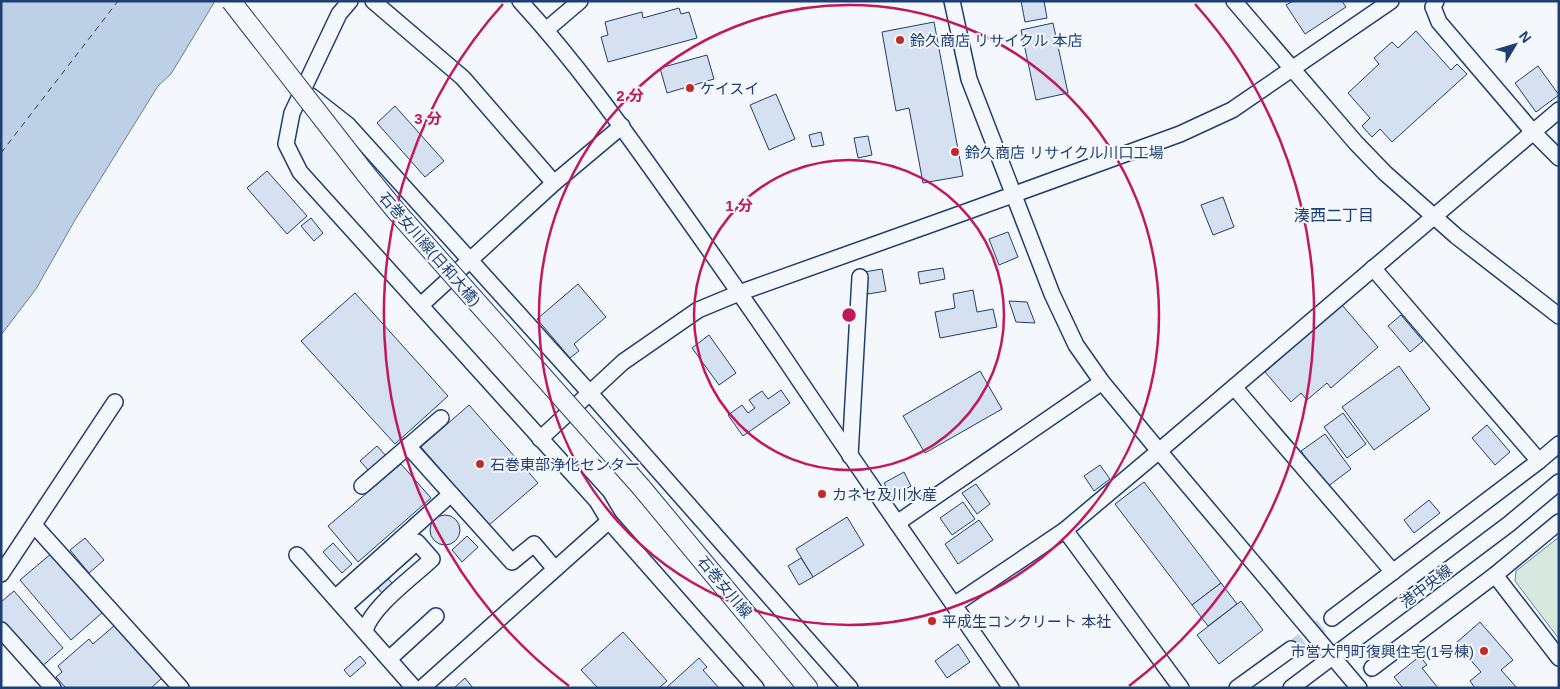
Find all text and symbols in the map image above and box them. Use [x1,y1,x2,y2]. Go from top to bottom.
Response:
north arrow [1490,20,1540,70]
text: N [1516,28,1535,46]
place label: 鈴久商店 リサイクル 本店 [910,32,1083,49]
marker: 鈴久商店 リサイクル 本店 [894,34,906,46]
place label: ケイスイ [700,80,759,97]
marker: ケイスイ [684,82,696,94]
text: 2 分 [616,87,644,104]
text: 3 分 [414,110,442,127]
place label: 鈴久商店 リサイクル川口工場 [965,144,1163,161]
marker: 鈴久商店 リサイクル川口工場 [949,146,961,158]
street label: 石巻女川線(日和大橋) [376,189,484,309]
text: 1 分 [725,197,753,214]
district label: 湊西二丁目 [1294,207,1374,224]
centre of rings [840,306,858,324]
place label: 石巻東部浄化センター [490,456,640,473]
marker: 石巻東部浄化センター [474,458,486,470]
place label: カネセ及川水産 [832,486,937,503]
marker: カネセ及川水産 [816,488,828,500]
street label: 石巻女川線 [694,553,756,621]
street label: 港中央線 [1397,561,1455,611]
place label: 平成生コンクリート 本社 [942,613,1111,630]
marker: 平成生コンクリート 本社 [926,615,938,627]
place label: 市営大門町復興住宅(1号棟) [1291,643,1474,660]
marker: 市営大門町復興住宅(1号棟) [1478,645,1490,657]

